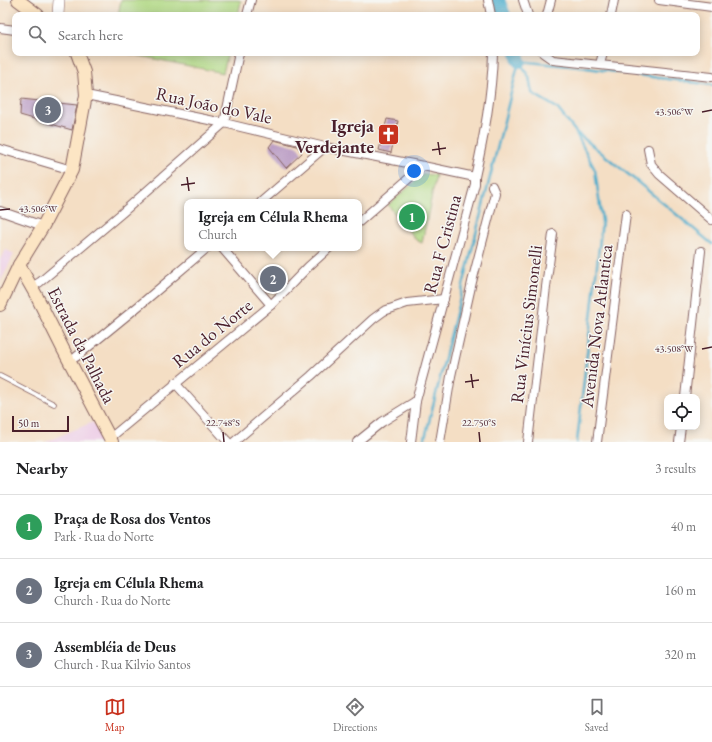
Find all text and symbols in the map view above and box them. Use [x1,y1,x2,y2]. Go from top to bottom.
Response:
search box [12,12,700,56]
icon: search [26,23,48,45]
text: Search here [58,25,123,44]
street label: Rua João do Vale [154,81,274,129]
pin: 3 [35,95,61,125]
text: 43.506°W [655,105,694,118]
place label: Igreja Verdejante [295,114,374,158]
church icon: Igreja Verdejante [376,122,402,148]
your location [404,161,424,181]
street label: Rua F Cristina [418,191,466,296]
popup [184,199,362,251]
text: 43.506°W [19,202,58,215]
pin: 1 [399,202,425,232]
text: Igreja em Célula Rhema [198,207,348,226]
text: Church [198,226,237,243]
street label: Avenida Nova Atlantica [574,242,618,410]
street label: Rua Vinícius Simonelli [505,243,547,404]
pin: 2 [260,264,286,294]
street label: Estrada da Palhada [43,283,122,408]
street label: Rua do Norte [167,294,257,372]
text: 43.508°W [655,342,694,355]
map controls [664,394,700,430]
button: locate [664,394,700,430]
scale bar [12,414,69,433]
text: 50 m [18,416,39,430]
text: 22.748°S [206,416,240,429]
text: 22.750°S [462,416,496,429]
text: Nearby [16,457,68,479]
text: 3 results [655,460,696,477]
text: Praça de Rosa dos Ventos [54,509,211,528]
text: 1 [26,518,32,535]
text: 40 m [671,518,696,535]
text: Park · Rua do Norte [54,528,154,545]
text: Igreja em Célula Rhema [54,573,204,592]
text: 2 [26,582,32,599]
text: 160 m [665,582,696,599]
text: Church · Rua do Norte [54,592,171,609]
text: Assembléia de Deus [54,637,176,656]
text: 3 [26,646,32,663]
text: 320 m [665,646,696,663]
text: Church · Rua Kilvio Santos [54,656,191,673]
tab: Map [104,696,126,734]
tab: Directions [333,696,377,734]
tab: Saved [585,696,608,734]

